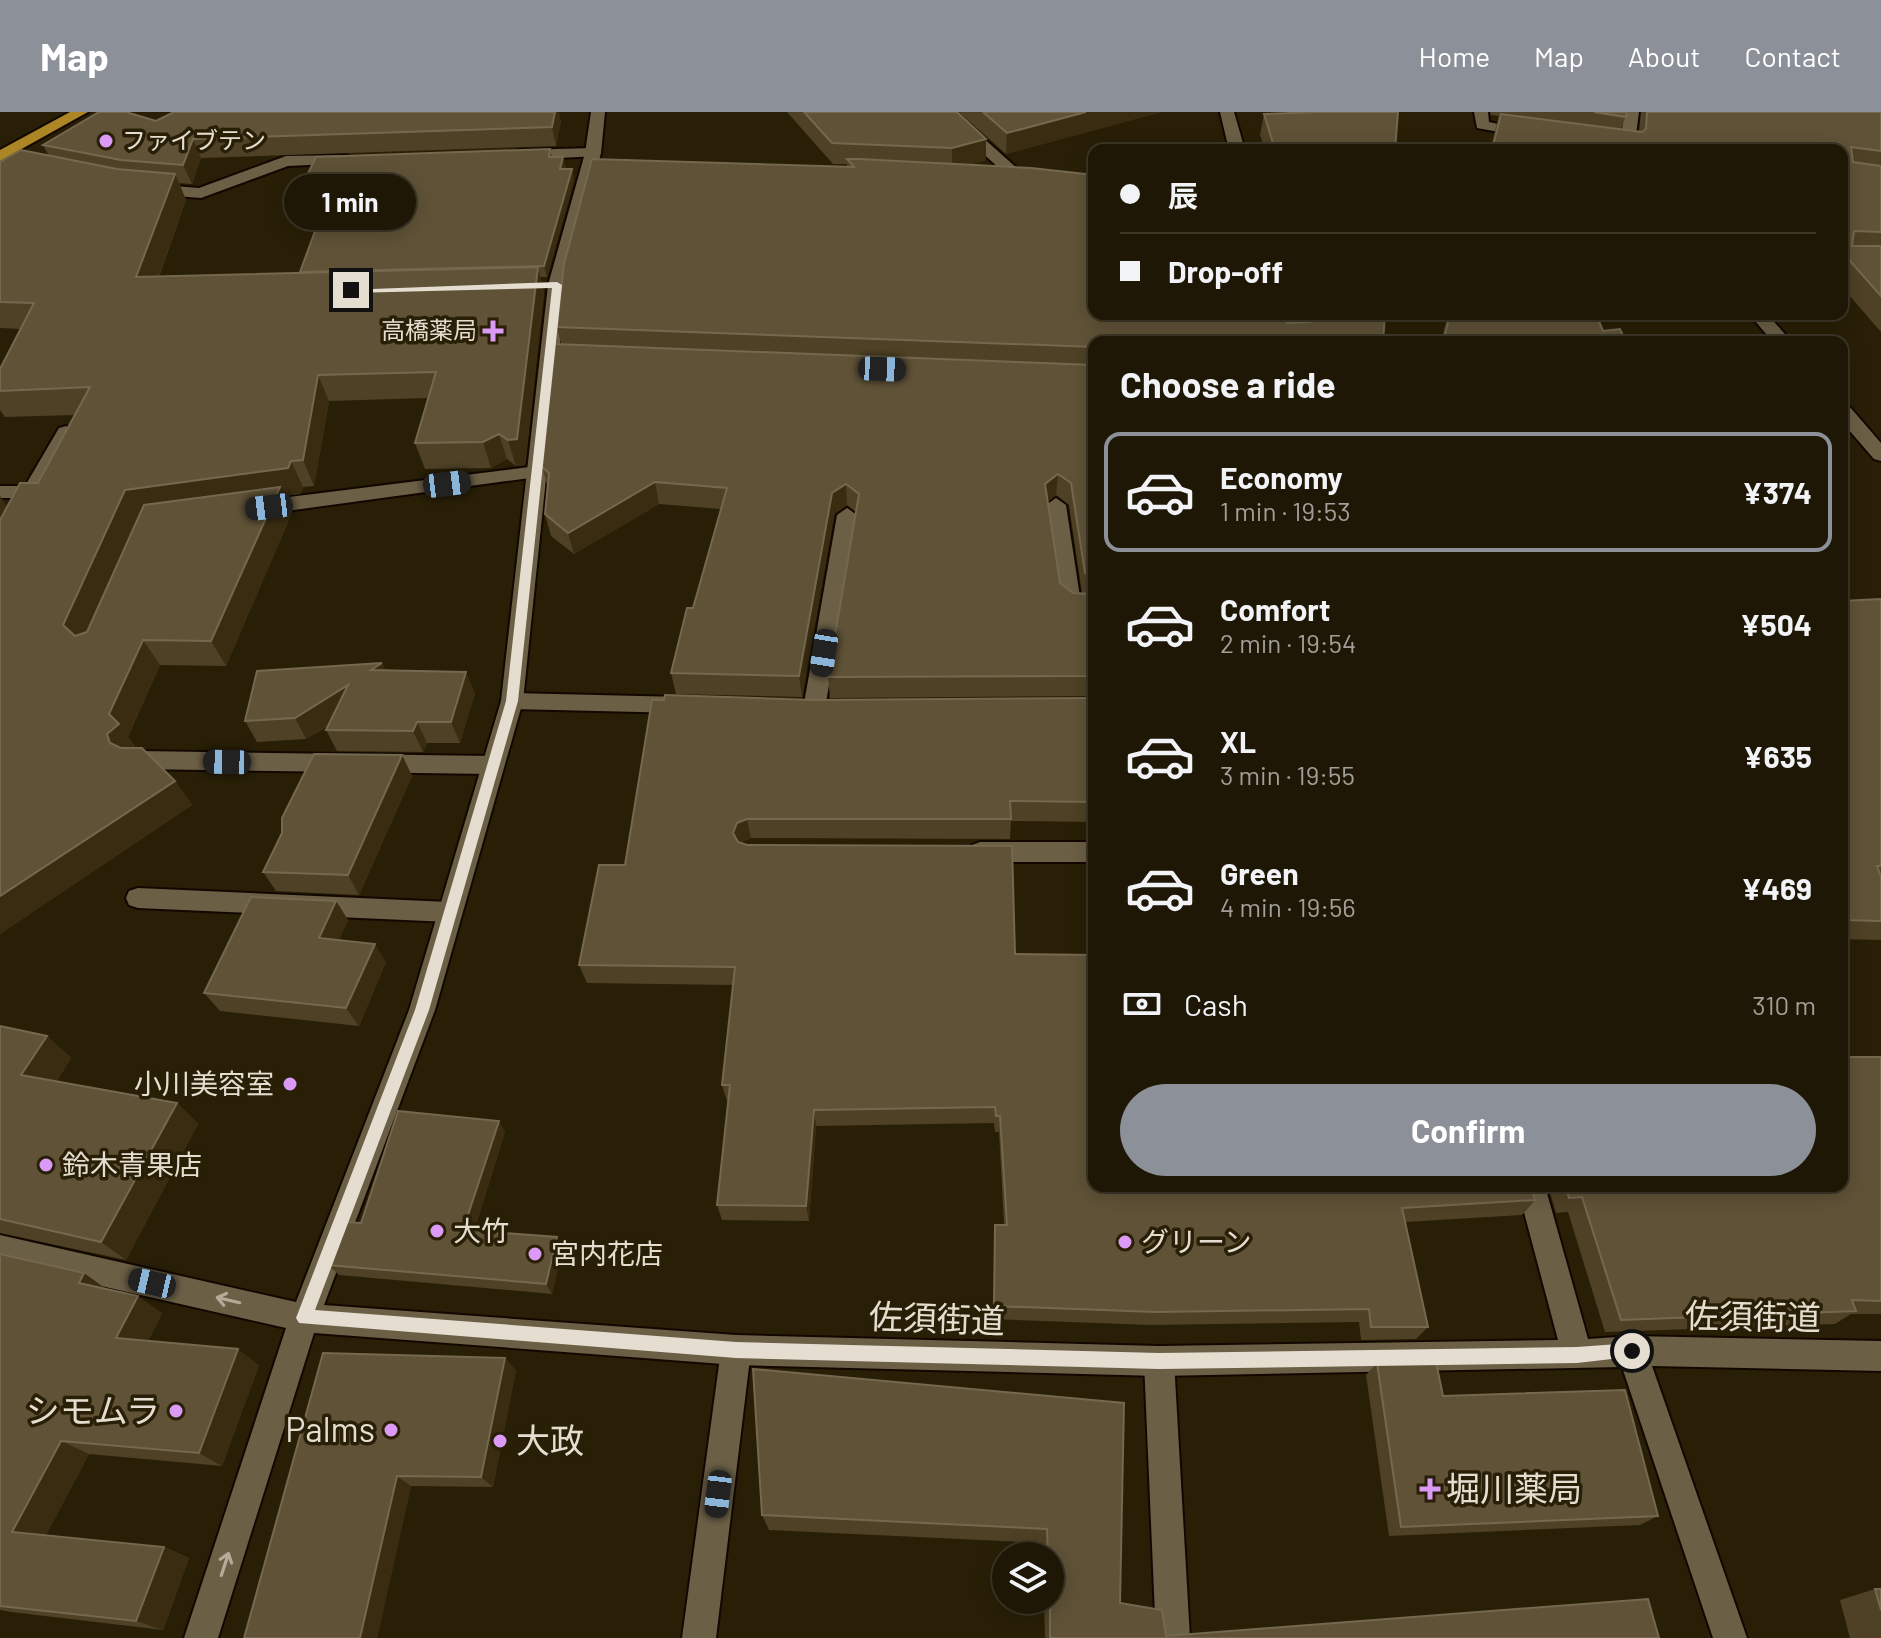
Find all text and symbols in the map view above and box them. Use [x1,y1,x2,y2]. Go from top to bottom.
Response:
text: Map [40,33,109,79]
text: Home [1419,39,1490,73]
text: Map [1534,39,1584,73]
text: About [1628,39,1700,73]
text: Contact [1744,39,1841,73]
place label: ファイブテン [122,125,266,154]
marker: ファイブテン [97,132,115,150]
callout: 1 min [285,174,417,230]
text: 辰 [1168,177,1198,213]
text: 1 min [322,186,378,217]
text: Drop-off [1168,253,1283,289]
route end [333,272,369,308]
place label: 高橋薬局 [381,315,477,344]
marker: 高橋薬局 [484,322,502,340]
car [858,356,906,382]
text: Choose a ride [1120,362,1336,405]
icon: car [1124,456,1196,528]
text: Economy [1220,459,1343,495]
car [422,469,472,499]
text: ¥374 [1742,474,1812,510]
car [244,492,294,522]
text: 1 min · 19:53 [1220,495,1351,526]
icon: car [1124,588,1196,660]
text: Comfort [1220,591,1330,627]
text: ¥504 [1740,606,1812,642]
car [808,627,840,679]
text: 2 min · 19:54 [1220,627,1356,658]
icon: car [1124,720,1196,792]
text: XL [1220,723,1256,759]
text: ¥635 [1743,738,1812,774]
car [203,750,251,774]
text: 3 min · 19:55 [1220,759,1355,790]
icon: car [1124,852,1196,924]
text: Green [1220,855,1299,891]
text: ¥469 [1741,870,1812,906]
text: 4 min · 19:56 [1220,891,1356,922]
icon: cash [1120,982,1164,1026]
text: Cash [1184,986,1248,1022]
text: 310 m [1752,989,1816,1020]
place label: 小川美容室 [134,1066,274,1100]
marker: 小川美容室 [281,1075,299,1093]
button: Confirm [1120,1084,1816,1176]
place label: 鈴木青果店 [62,1147,202,1181]
marker: 鈴木青果店 [37,1156,55,1174]
place label: 大竹 [453,1213,509,1247]
marker: 大竹 [428,1222,446,1240]
place label: グリーン [1141,1224,1252,1258]
marker: グリーン [1116,1233,1134,1251]
place label: 宮内花店 [551,1236,663,1270]
marker: 宮内花店 [526,1245,544,1263]
car [126,1266,178,1300]
one-way arrow [216,1292,241,1307]
street label: 佐須街道 [1685,1294,1821,1337]
street label: 佐須街道 [868,1295,1006,1340]
route start [1614,1333,1650,1369]
place label: シモムラ [26,1389,160,1430]
marker: シモムラ [167,1402,185,1420]
place label: Palms [285,1408,375,1449]
place label: 大政 [516,1419,584,1460]
marker: Palms [382,1421,400,1439]
marker: 大政 [491,1432,509,1450]
place label: 堀川薬局 [1446,1467,1582,1508]
car [703,1469,733,1519]
marker: 堀川薬局 [1421,1480,1439,1498]
map controls [992,1542,1064,1614]
button: layers [992,1542,1064,1614]
one-way arrow [218,1551,233,1577]

